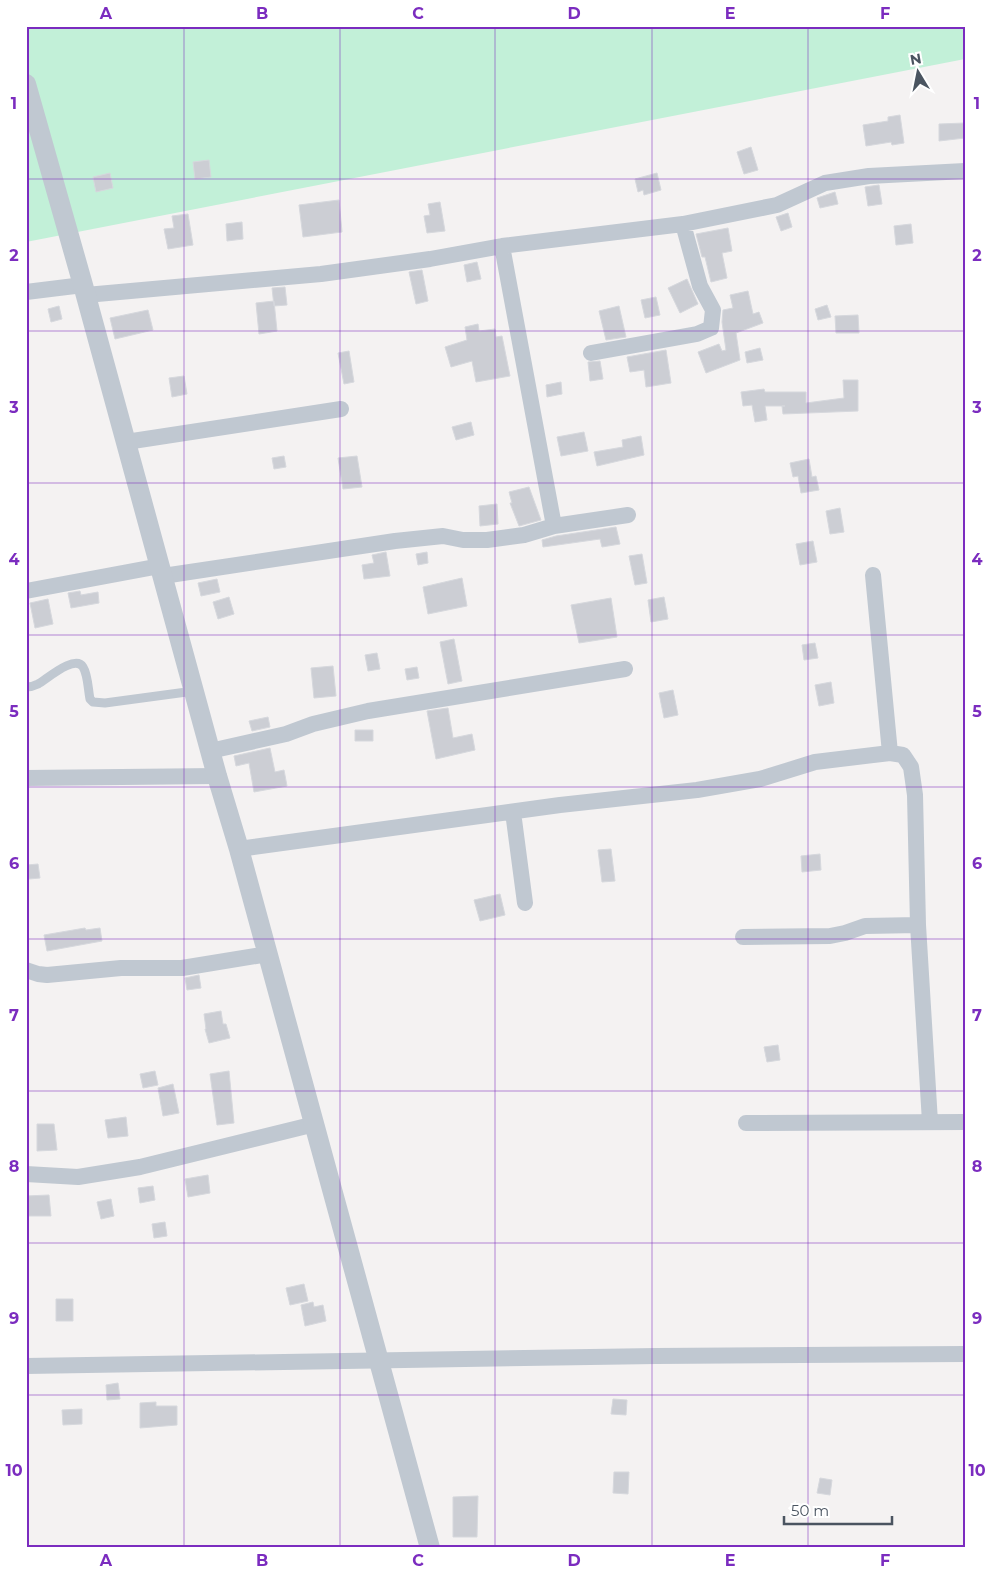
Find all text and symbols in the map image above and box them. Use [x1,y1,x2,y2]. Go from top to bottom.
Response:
text: A [99,4,113,23]
text: B [256,4,268,23]
text: C [412,4,424,23]
text: D [567,4,581,23]
text: E [725,4,735,23]
text: F [880,4,890,23]
north arrow [894,48,944,98]
text: N [909,49,923,69]
text: 1 [11,94,17,113]
text: 1 [974,94,980,113]
text: 2 [9,246,19,265]
text: 2 [972,246,982,265]
text: 3 [8,398,19,417]
text: 3 [971,398,982,417]
text: 4 [8,550,20,569]
text: 4 [971,550,983,569]
text: 5 [9,702,19,721]
text: 5 [972,702,982,721]
text: 6 [9,854,19,873]
text: 6 [972,854,982,873]
text: 7 [9,1006,19,1025]
text: 7 [972,1006,982,1025]
text: 8 [9,1157,19,1176]
text: 8 [972,1157,982,1176]
text: 9 [9,1309,19,1328]
text: 9 [972,1309,982,1328]
text: 10 [5,1461,23,1480]
text: 10 [968,1461,986,1480]
scale bar [784,1494,891,1526]
text: 50 m [791,1501,829,1520]
text: A [99,1551,113,1570]
text: B [256,1551,268,1570]
text: C [412,1551,424,1570]
text: D [567,1551,581,1570]
text: E [725,1551,735,1570]
text: F [880,1551,890,1570]

